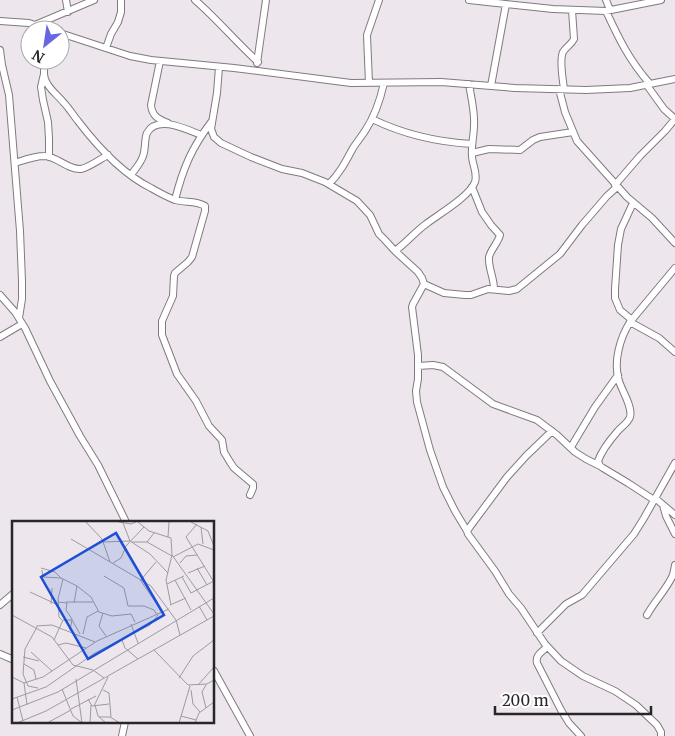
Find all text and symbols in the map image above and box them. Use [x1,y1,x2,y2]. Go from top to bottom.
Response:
north arrow [20,20,70,70]
text: N [29,46,48,67]
inset map [12,521,215,724]
scale bar [495,684,651,716]
text: 200 m [502,691,549,710]

